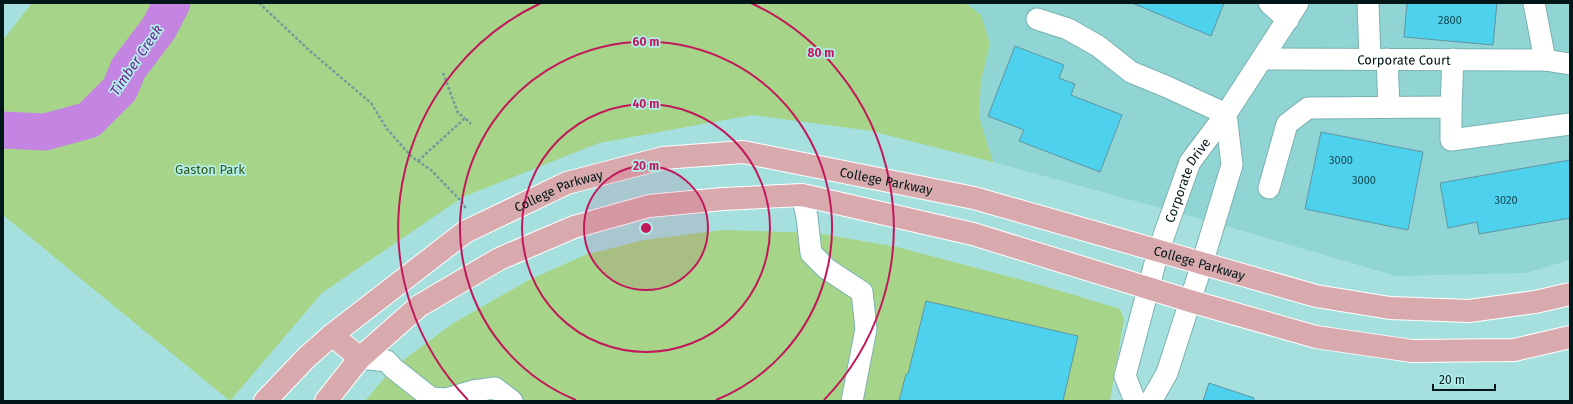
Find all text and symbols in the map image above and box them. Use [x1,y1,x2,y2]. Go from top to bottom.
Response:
house number: 2800 [1438,14,1462,27]
water label: Timber Creek [107,21,167,99]
text: 60 m [633,35,659,49]
text: 80 m [808,46,834,60]
street label: Corporate Court [1357,52,1451,68]
text: 40 m [633,97,659,111]
street label: Corporate Drive [1162,135,1213,225]
house number: 3000 [1329,154,1353,167]
text: 20 m [633,159,659,173]
park label: Gaston Park [175,162,245,177]
street label: College Parkway [838,164,935,198]
street label: College Parkway [512,167,605,215]
house number: 3000 [1352,174,1376,187]
house number: 3020 [1494,194,1518,207]
centre of rings [639,221,653,235]
street label: College Parkway [1152,243,1247,283]
scale bar [1433,366,1495,392]
text: 20 m [1439,373,1465,387]

